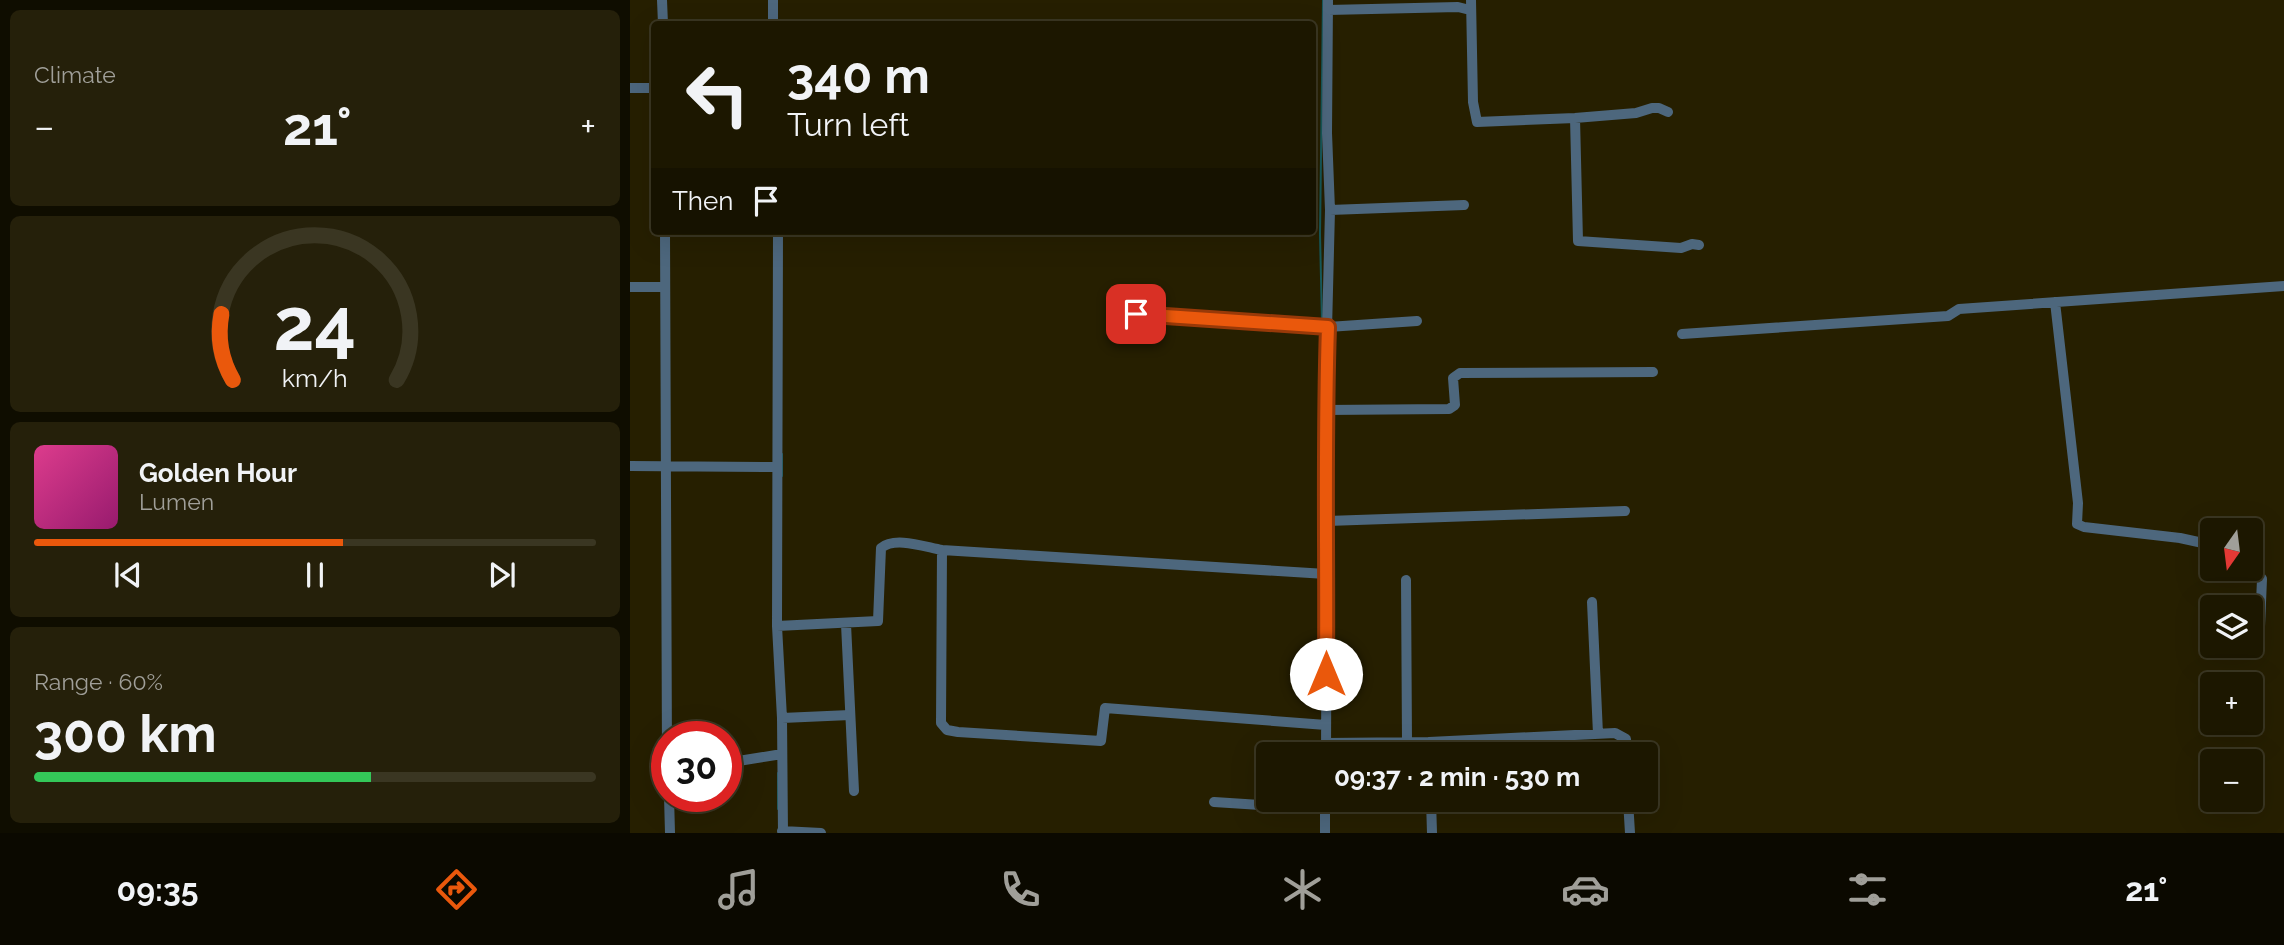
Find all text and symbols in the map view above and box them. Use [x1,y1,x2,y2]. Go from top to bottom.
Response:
text: 340 m [787,47,930,104]
icon: left [672,49,763,140]
text: Climate [34,61,116,88]
text: 21° [283,96,352,157]
text: − [34,104,54,149]
text: + [580,104,596,149]
text: Turn left [787,106,909,143]
icon: arrive [747,182,785,220]
text: Then [672,186,733,216]
text: 24 [274,282,356,367]
pin [1106,284,1166,344]
icon: arrive [1117,295,1155,333]
text: km/h [282,362,348,392]
text: Golden Hour [139,458,297,488]
text: Lumen [139,488,214,515]
north arrow [2200,518,2263,581]
map controls [2200,518,2263,812]
icon: previous [109,556,147,594]
icon: pause [296,556,334,594]
icon: next [483,556,521,594]
button: layers [2200,595,2263,658]
position arrow [1289,637,1363,711]
text: Range · 60% [34,668,163,695]
button: + [2200,672,2263,735]
text: 300 km [34,703,217,764]
speed limit sign: 30 [651,721,742,812]
button: − [2200,749,2263,812]
text: 09:37 · 2 min · 530 m [1334,762,1580,792]
icon: directions [432,865,481,914]
icon: music [714,865,763,914]
icon: phone [996,865,1045,914]
icon: climate [1278,865,1327,914]
icon: car [1561,865,1610,914]
icon: filters [1843,865,1892,914]
text: 09:35 [117,871,199,908]
text: 21° [2125,871,2167,908]

